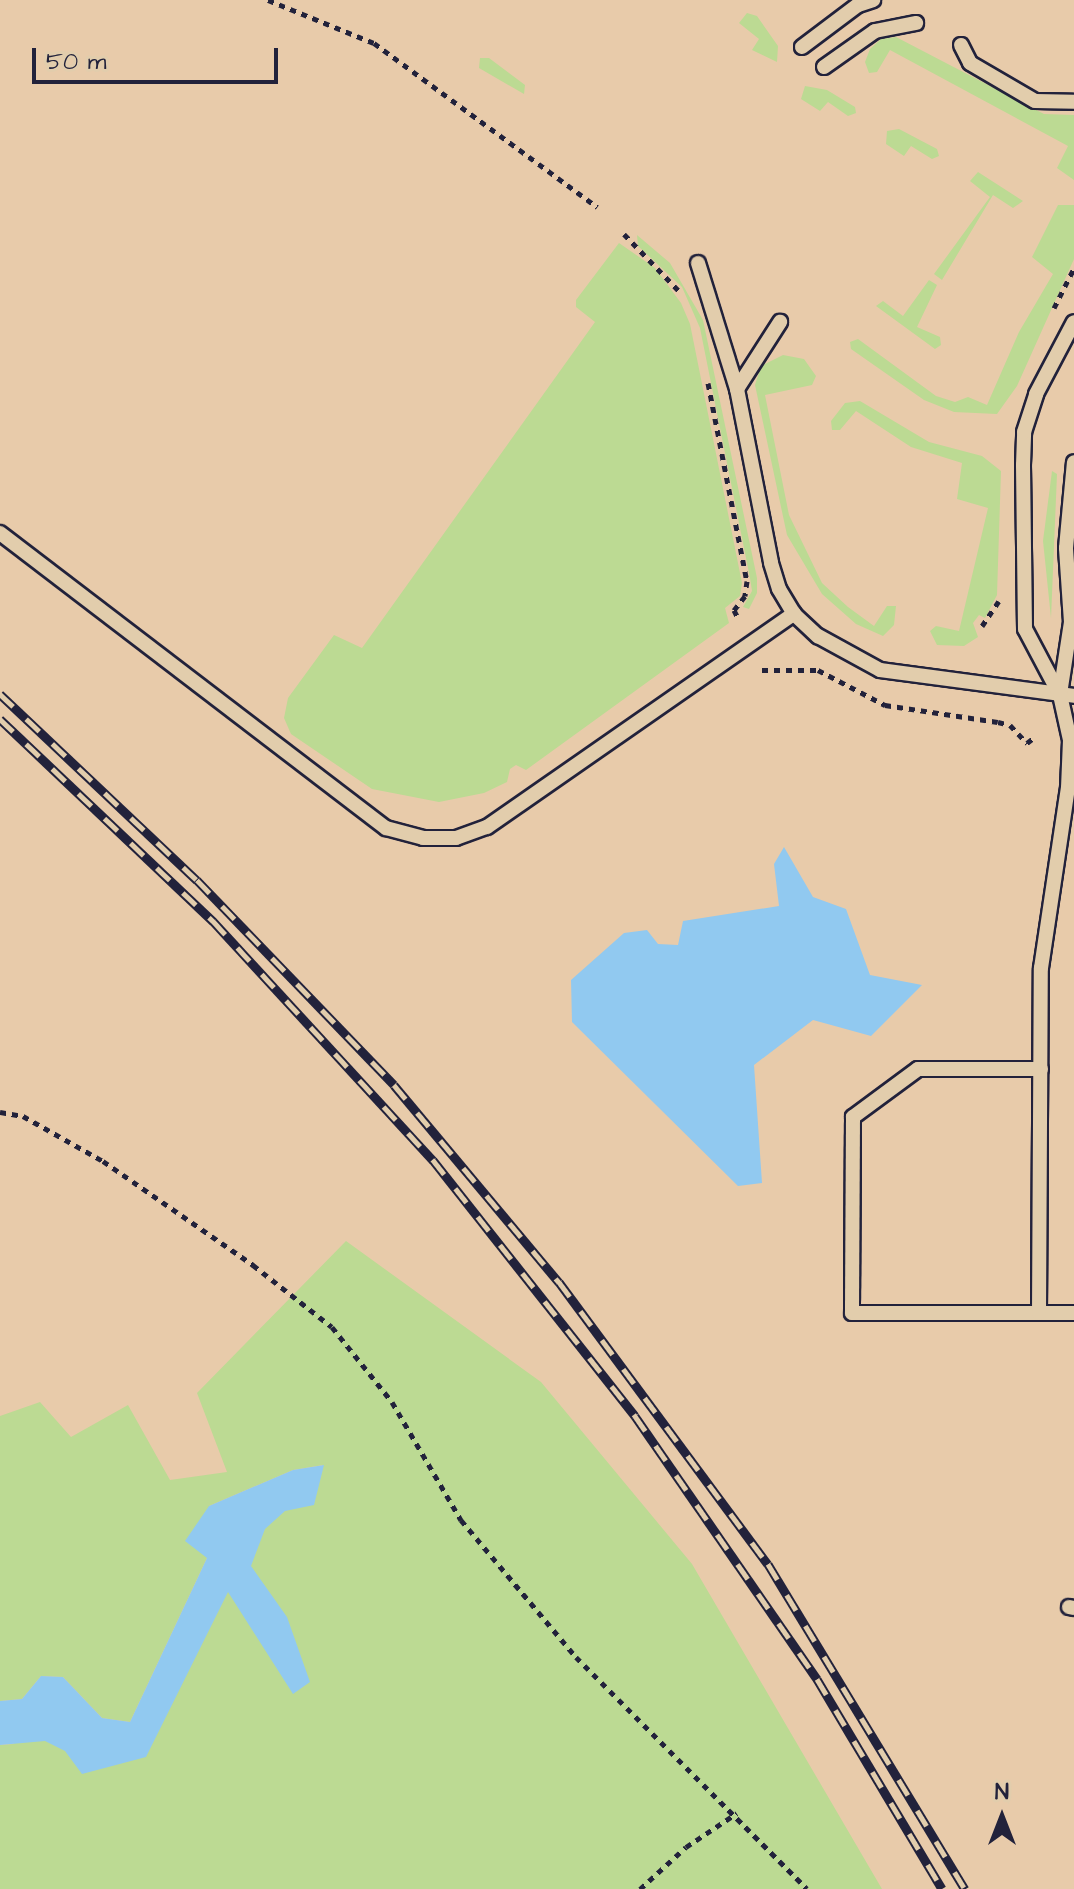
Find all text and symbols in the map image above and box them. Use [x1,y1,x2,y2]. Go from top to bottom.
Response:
scale bar [36,32,282,82]
text: 50 m [46,45,106,79]
north arrow [962,1777,1042,1857]
text: N [995,1777,1009,1808]

